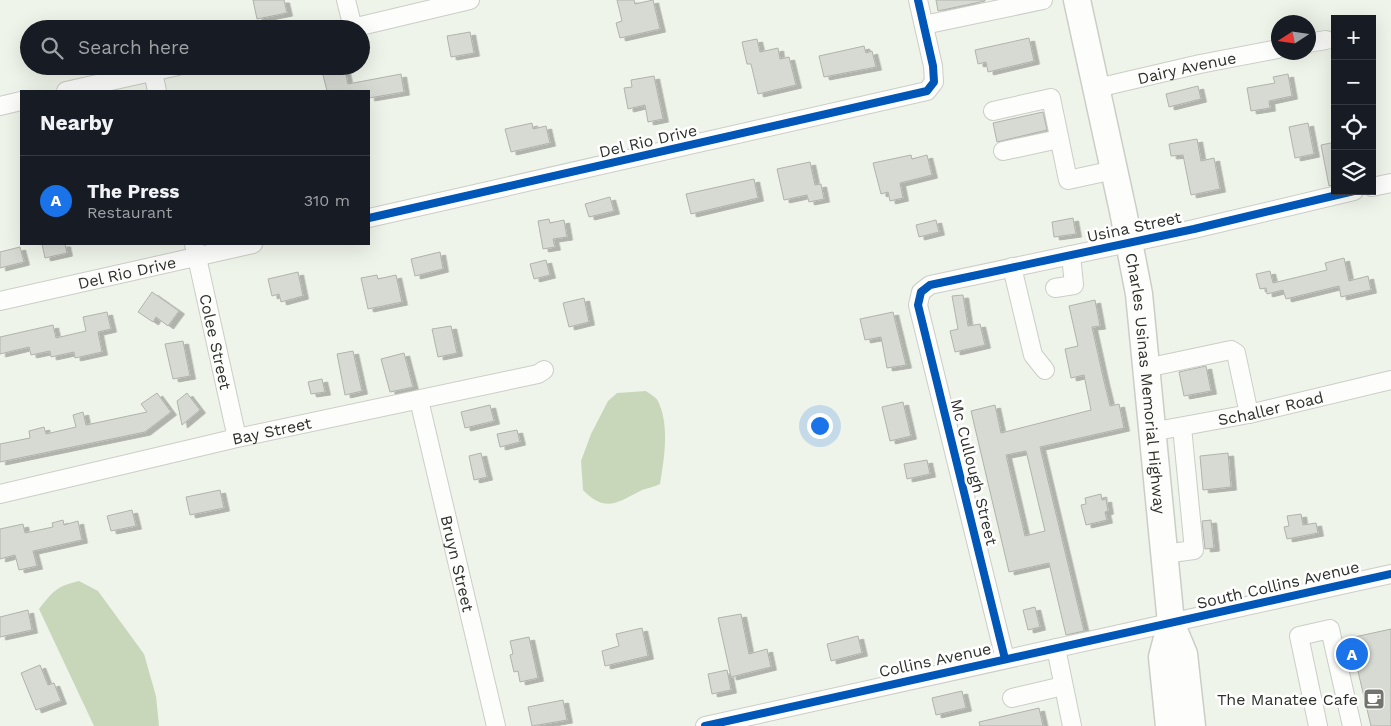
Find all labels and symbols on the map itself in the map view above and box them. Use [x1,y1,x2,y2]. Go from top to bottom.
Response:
north arrow [1271,15,1316,60]
street label: Dairy Avenue [1135,48,1238,88]
street label: Del Rio Drive [597,120,699,162]
street label: Usina Street [1085,208,1183,246]
street label: Charles Usinas Memorial Highway [1122,251,1170,516]
street label: Del Rio Drive [76,252,178,293]
street label: Colee Street [196,292,236,392]
street label: Schaller Road [1216,387,1325,429]
street label: Mc Cullough Street [947,397,1001,547]
street label: Bay Street [230,413,313,448]
your location [807,413,833,439]
street label: Bruyn Street [437,513,478,614]
street label: South Collins Avenue [1195,557,1361,613]
pin: A [1336,635,1368,673]
street label: Collins Avenue [877,639,993,681]
cafe icon: The Manatee Cafe [1362,687,1386,711]
place label: The Manatee Cafe [1217,690,1358,709]

